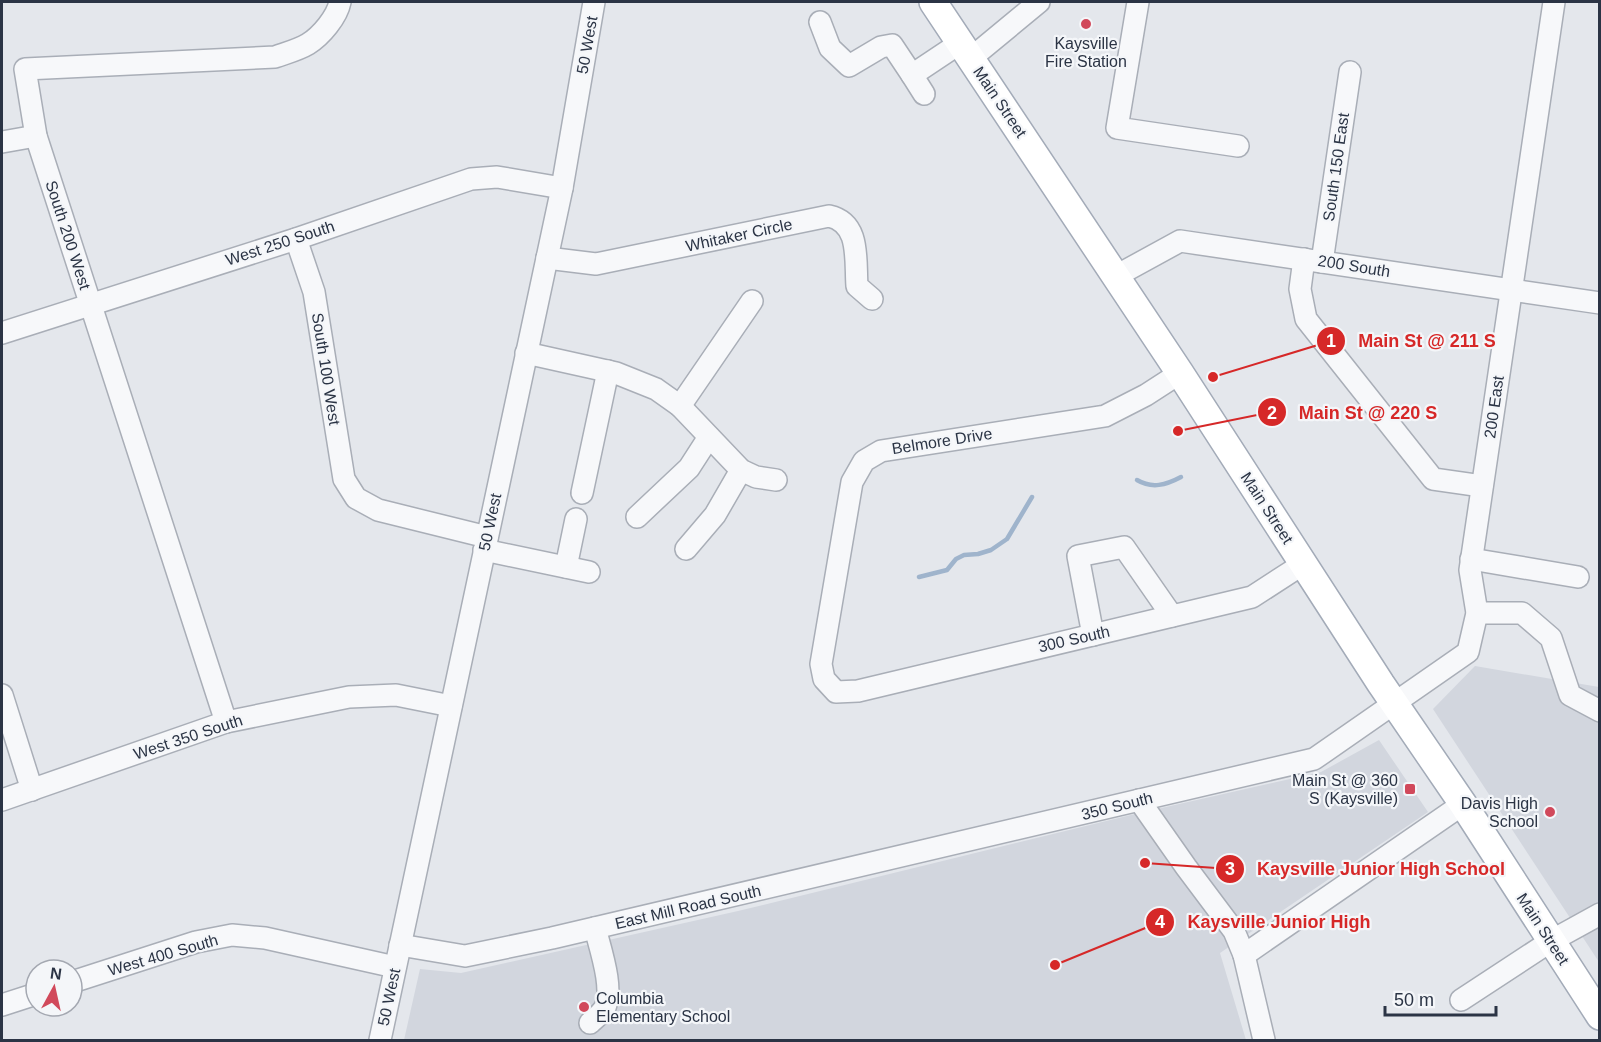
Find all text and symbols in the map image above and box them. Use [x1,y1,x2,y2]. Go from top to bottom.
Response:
street label: 50 West [574,14,601,75]
marker: Kaysville Fire Station [1079,17,1093,31]
place label: Kaysville Fire Station [1045,35,1127,70]
street label: Main Street [970,63,1030,141]
street label: South 150 East [1320,111,1352,222]
street label: South 200 West [42,178,94,292]
street label: Whitaker Circle [684,215,794,255]
street label: West 250 South [223,217,337,269]
street label: 200 South [1317,252,1391,280]
street label: South 100 West [309,312,343,427]
callout: Main St @ 211 S [1316,323,1508,359]
text: 1 [1326,331,1336,351]
text: Main St @ 211 S [1358,331,1496,351]
street label: 200 East [1481,374,1507,439]
callout: Main St @ 220 S [1257,394,1449,430]
text: 2 [1267,403,1277,423]
text: Main St @ 220 S [1299,403,1437,423]
street label: Belmore Drive [891,425,993,457]
street label: Main Street [1238,469,1297,547]
street label: 50 West [476,491,504,552]
street label: 300 South [1037,623,1111,655]
street label: West 350 South [131,711,245,763]
place label: Main St @ 360 S (Kaysville) [1292,772,1398,807]
marker: Main St @ 360 S (Kaysville) [1403,782,1417,796]
street label: 350 South [1080,789,1154,823]
place label: Davis High School [1461,795,1538,830]
marker: Davis High School [1543,805,1557,819]
callout: Kaysville Junior High School [1215,851,1517,887]
text: 3 [1225,859,1235,879]
text: Kaysville Junior High School [1257,859,1505,879]
street label: East Mill Road South [613,882,763,932]
street label: Main Street [1514,890,1573,968]
callout: Kaysville Junior High [1145,904,1382,940]
text: 4 [1155,912,1165,932]
text: Kaysville Junior High [1187,912,1371,932]
street label: West 400 South [106,931,220,979]
north arrow [24,958,84,1018]
text: N [49,964,63,983]
street label: 50 West [375,966,403,1027]
scale bar [1385,979,1496,1017]
place label: Columbia Elementary School [596,990,730,1025]
text: 50 m [1394,990,1434,1010]
marker: Columbia Elementary School [577,1000,591,1014]

